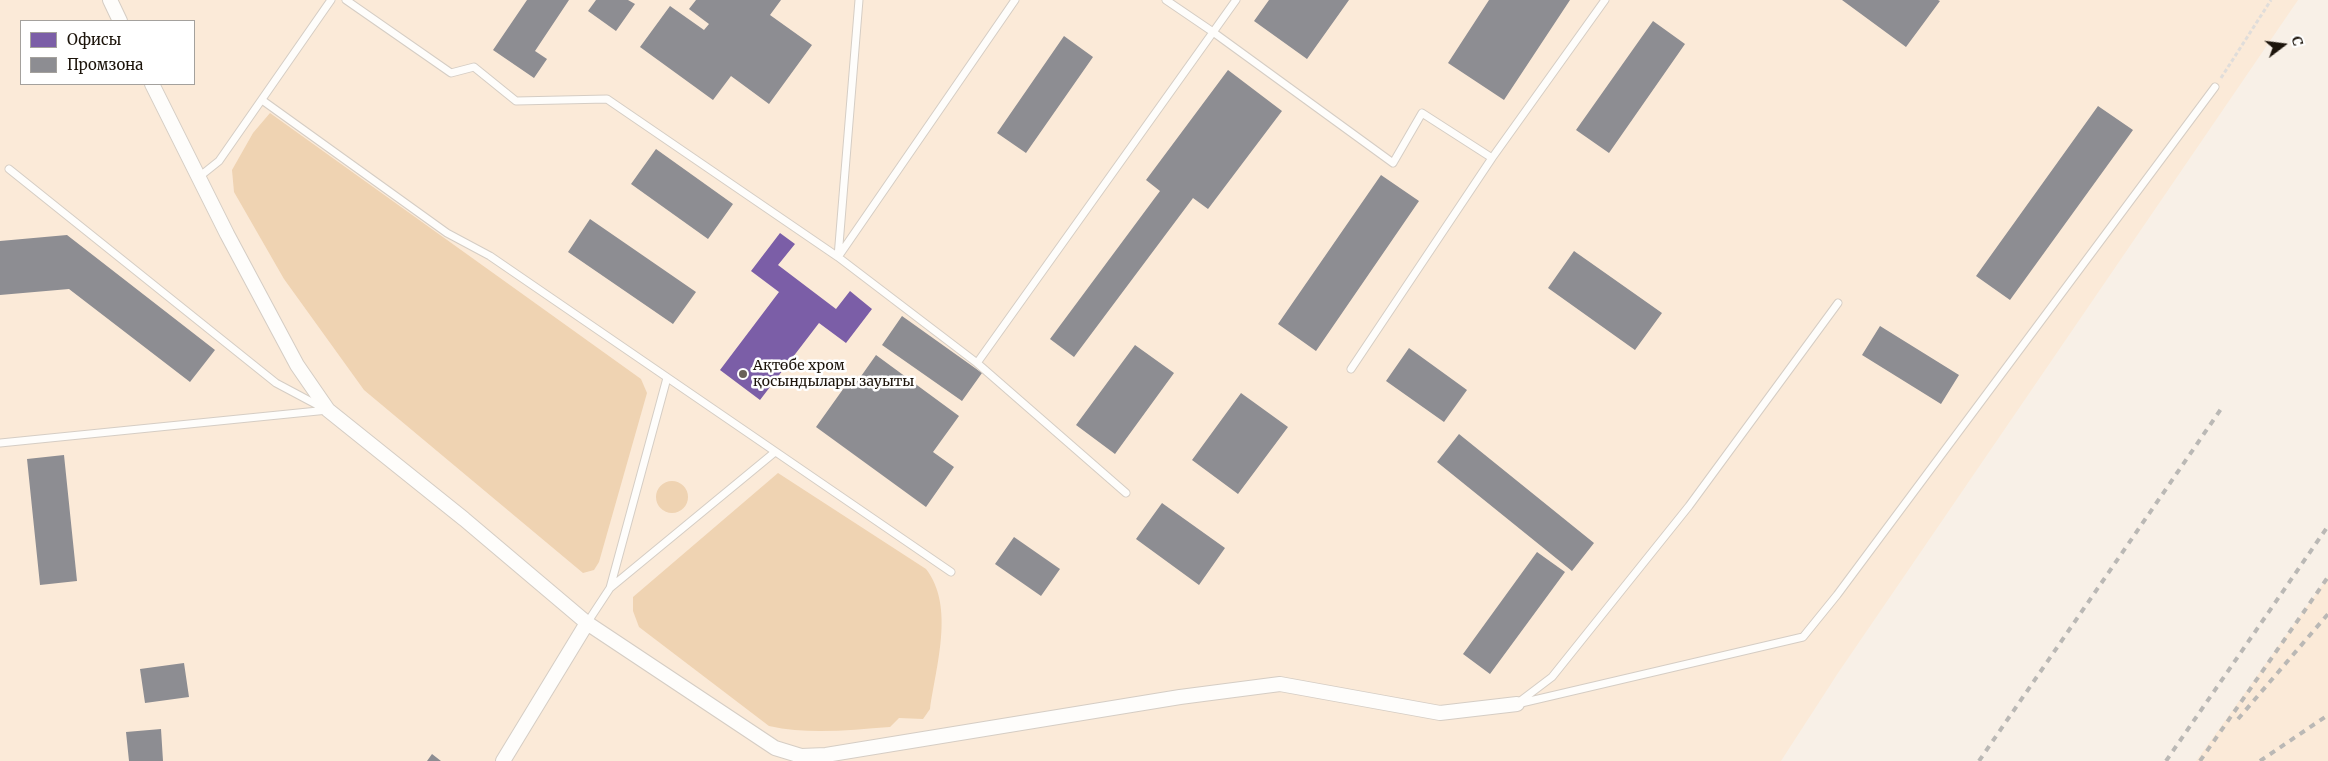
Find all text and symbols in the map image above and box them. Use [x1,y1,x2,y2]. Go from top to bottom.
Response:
legend [20,20,195,85]
north arrow [2258,20,2308,70]
text: Офисы [67,30,122,49]
text: С [2288,34,2307,48]
text: Промзона [67,55,143,74]
place label: Ақтөбе хром қосындылары зауыты [753,358,914,391]
marker: Ақтөбе хром қосындылары зауыты [737,368,749,380]

